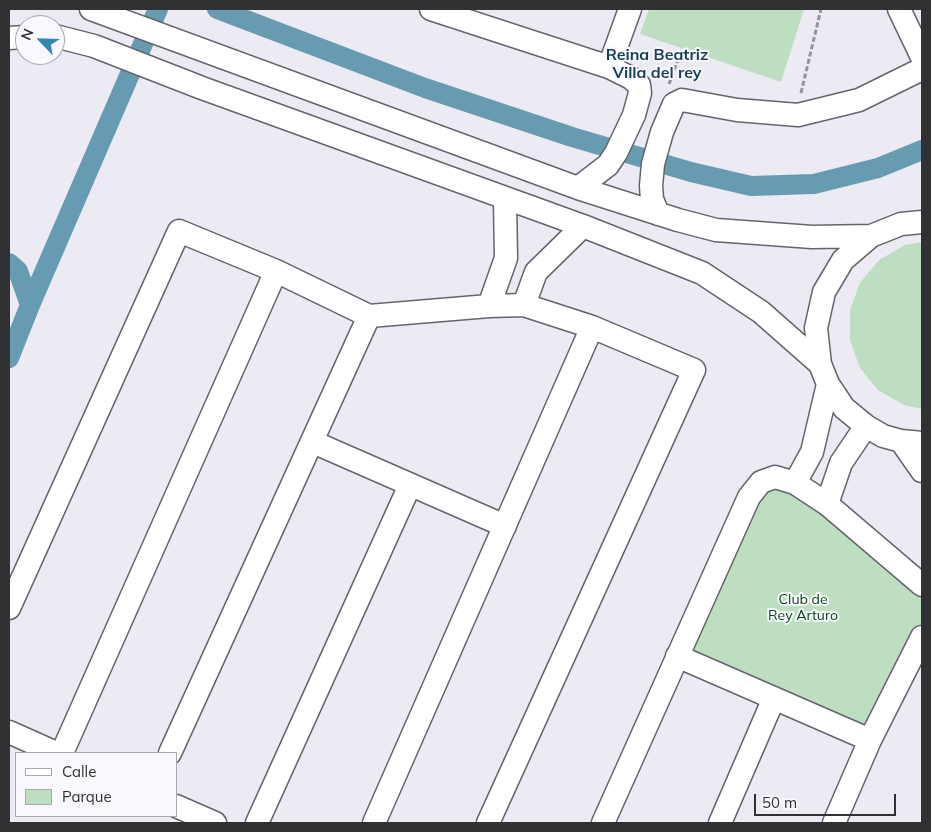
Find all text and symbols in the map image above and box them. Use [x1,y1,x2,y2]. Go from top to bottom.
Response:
north arrow [15,15,65,65]
text: N [17,26,38,43]
district label: Reina Beatriz Villa del rey [606,45,708,83]
park label: Club de Rey Arturo [768,592,838,624]
legend [15,752,178,817]
text: Calle [62,762,96,781]
scale bar [756,784,898,816]
text: Parque [62,787,112,806]
text: 50 m [762,793,797,812]

